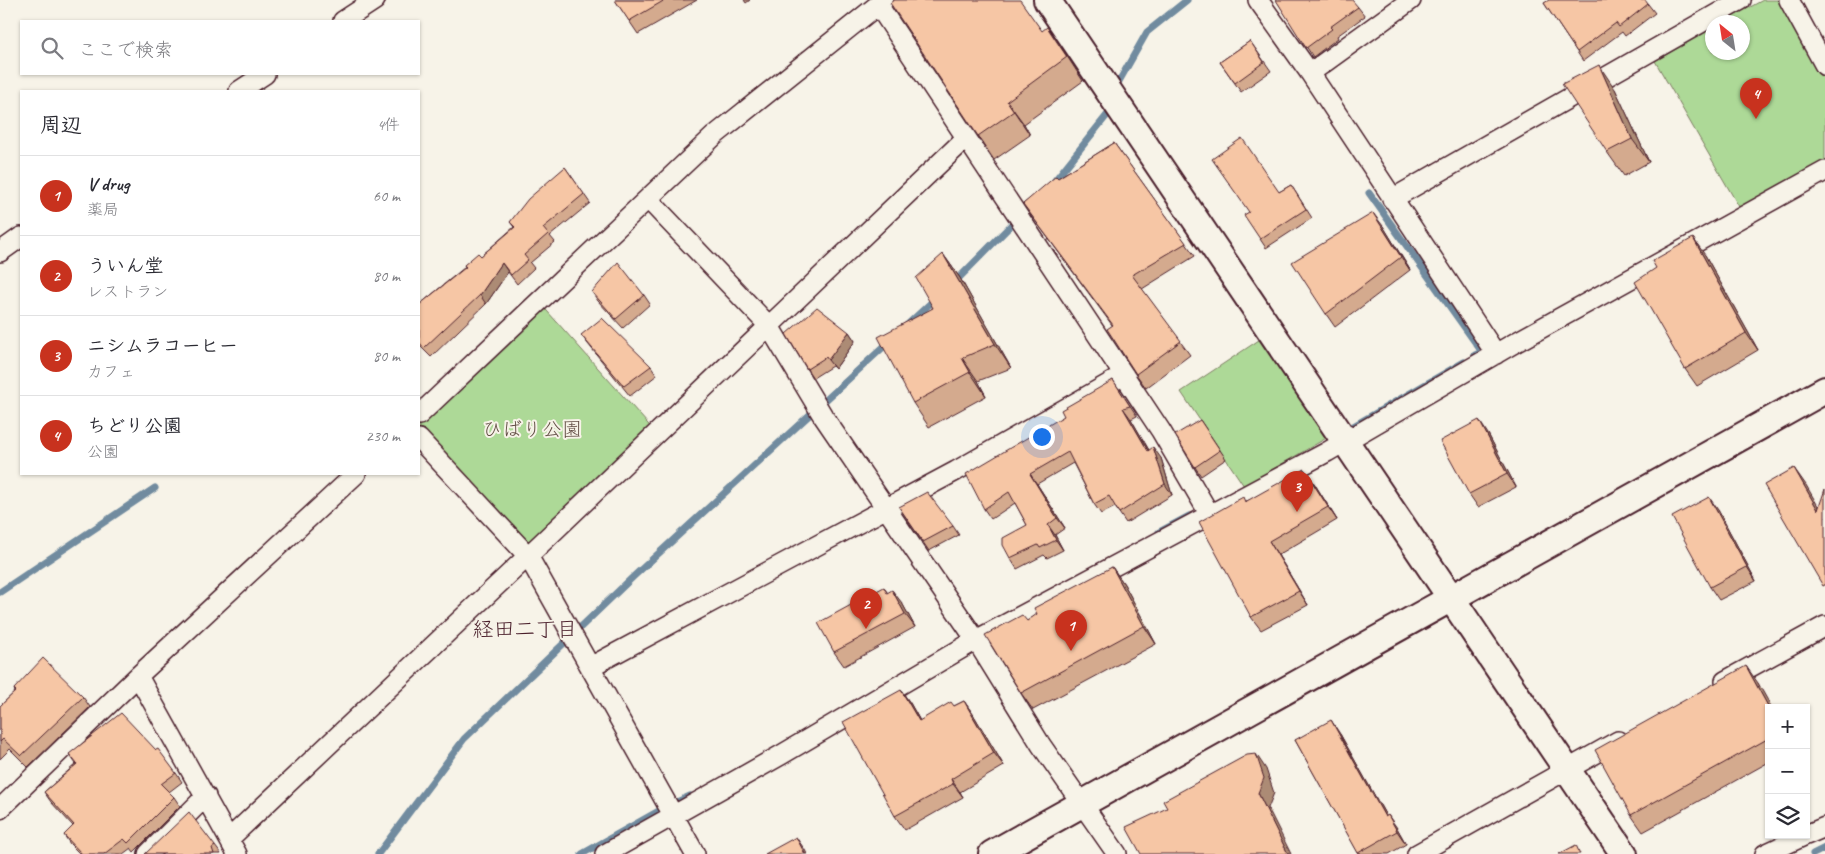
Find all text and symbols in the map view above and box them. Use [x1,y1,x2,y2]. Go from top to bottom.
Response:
north arrow [1705,15,1750,60]
search box [20,20,420,75]
icon: search [38,34,66,62]
text: ここで検索 [78,38,173,62]
pin: 4 [1740,78,1772,119]
text: 周辺 [40,112,82,138]
text: 4件 [377,115,400,135]
text: V drug [87,172,129,196]
text: 1 [52,186,60,206]
text: 60 m [373,186,400,206]
text: 薬局 [87,200,119,220]
text: ういん堂 [87,254,163,278]
text: 2 [52,266,60,286]
text: 80 m [373,266,400,286]
text: レストラン [87,282,168,302]
text: ニシムラコーヒー [87,334,238,358]
text: 3 [52,346,60,366]
text: 80 m [373,346,400,366]
text: カフェ [87,362,135,382]
text: ちどり公園 [87,414,182,438]
park label: ひばり公園 [482,417,582,442]
your location [1029,424,1055,450]
text: 4 [52,426,60,446]
text: 230 m [366,426,400,446]
text: 公園 [87,442,119,462]
pin: 3 [1281,471,1313,512]
pin: 2 [850,588,882,629]
pin: 1 [1055,610,1087,651]
district label: 経田二丁目 [473,616,578,642]
map controls [1765,704,1810,839]
button: + [1765,704,1810,749]
button: − [1765,749,1810,794]
button: layers [1765,794,1810,839]

